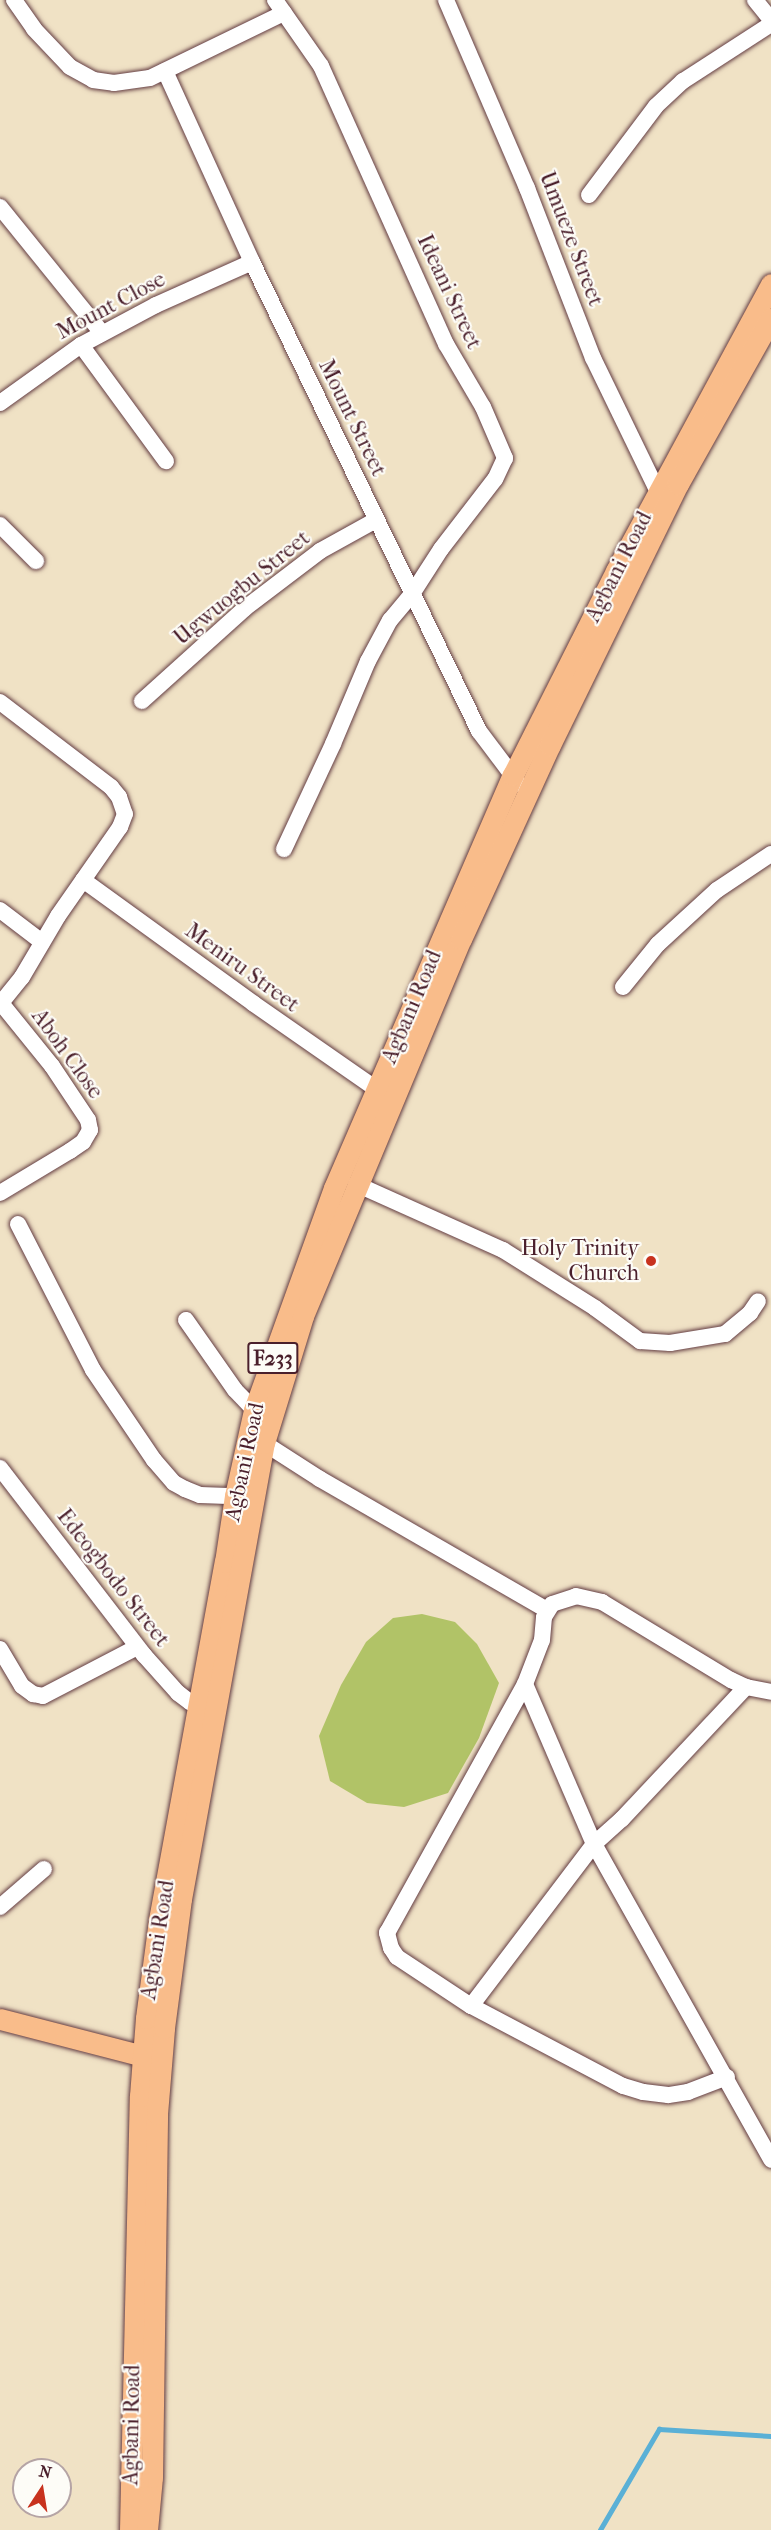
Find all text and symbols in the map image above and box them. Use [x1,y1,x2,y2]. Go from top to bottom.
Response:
street label: Umueze Street [533,168,609,310]
street label: Ideani Street [411,230,487,354]
street label: Mount Close [52,266,170,346]
street label: Mount Street [312,355,392,481]
street label: Agbani Road [580,507,658,627]
street label: Ugwuogbu Street [169,525,315,651]
street label: Meniru Street [180,918,304,1018]
street label: Agbani Road [376,946,448,1068]
street label: Aboh Close [26,1004,108,1104]
place label: Holy Trinity Church [521,1235,639,1286]
marker: Holy Trinity Church [644,1254,658,1268]
road number: F233 [246,1340,300,1376]
street label: Agbani Road [220,1400,270,1524]
street label: Edeogbodo Street [51,1504,175,1652]
street label: Agbani Road [136,1878,180,2002]
street label: Agbani Road [118,2364,146,2486]
north arrow [12,2458,72,2518]
text: N [38,2461,53,2482]

